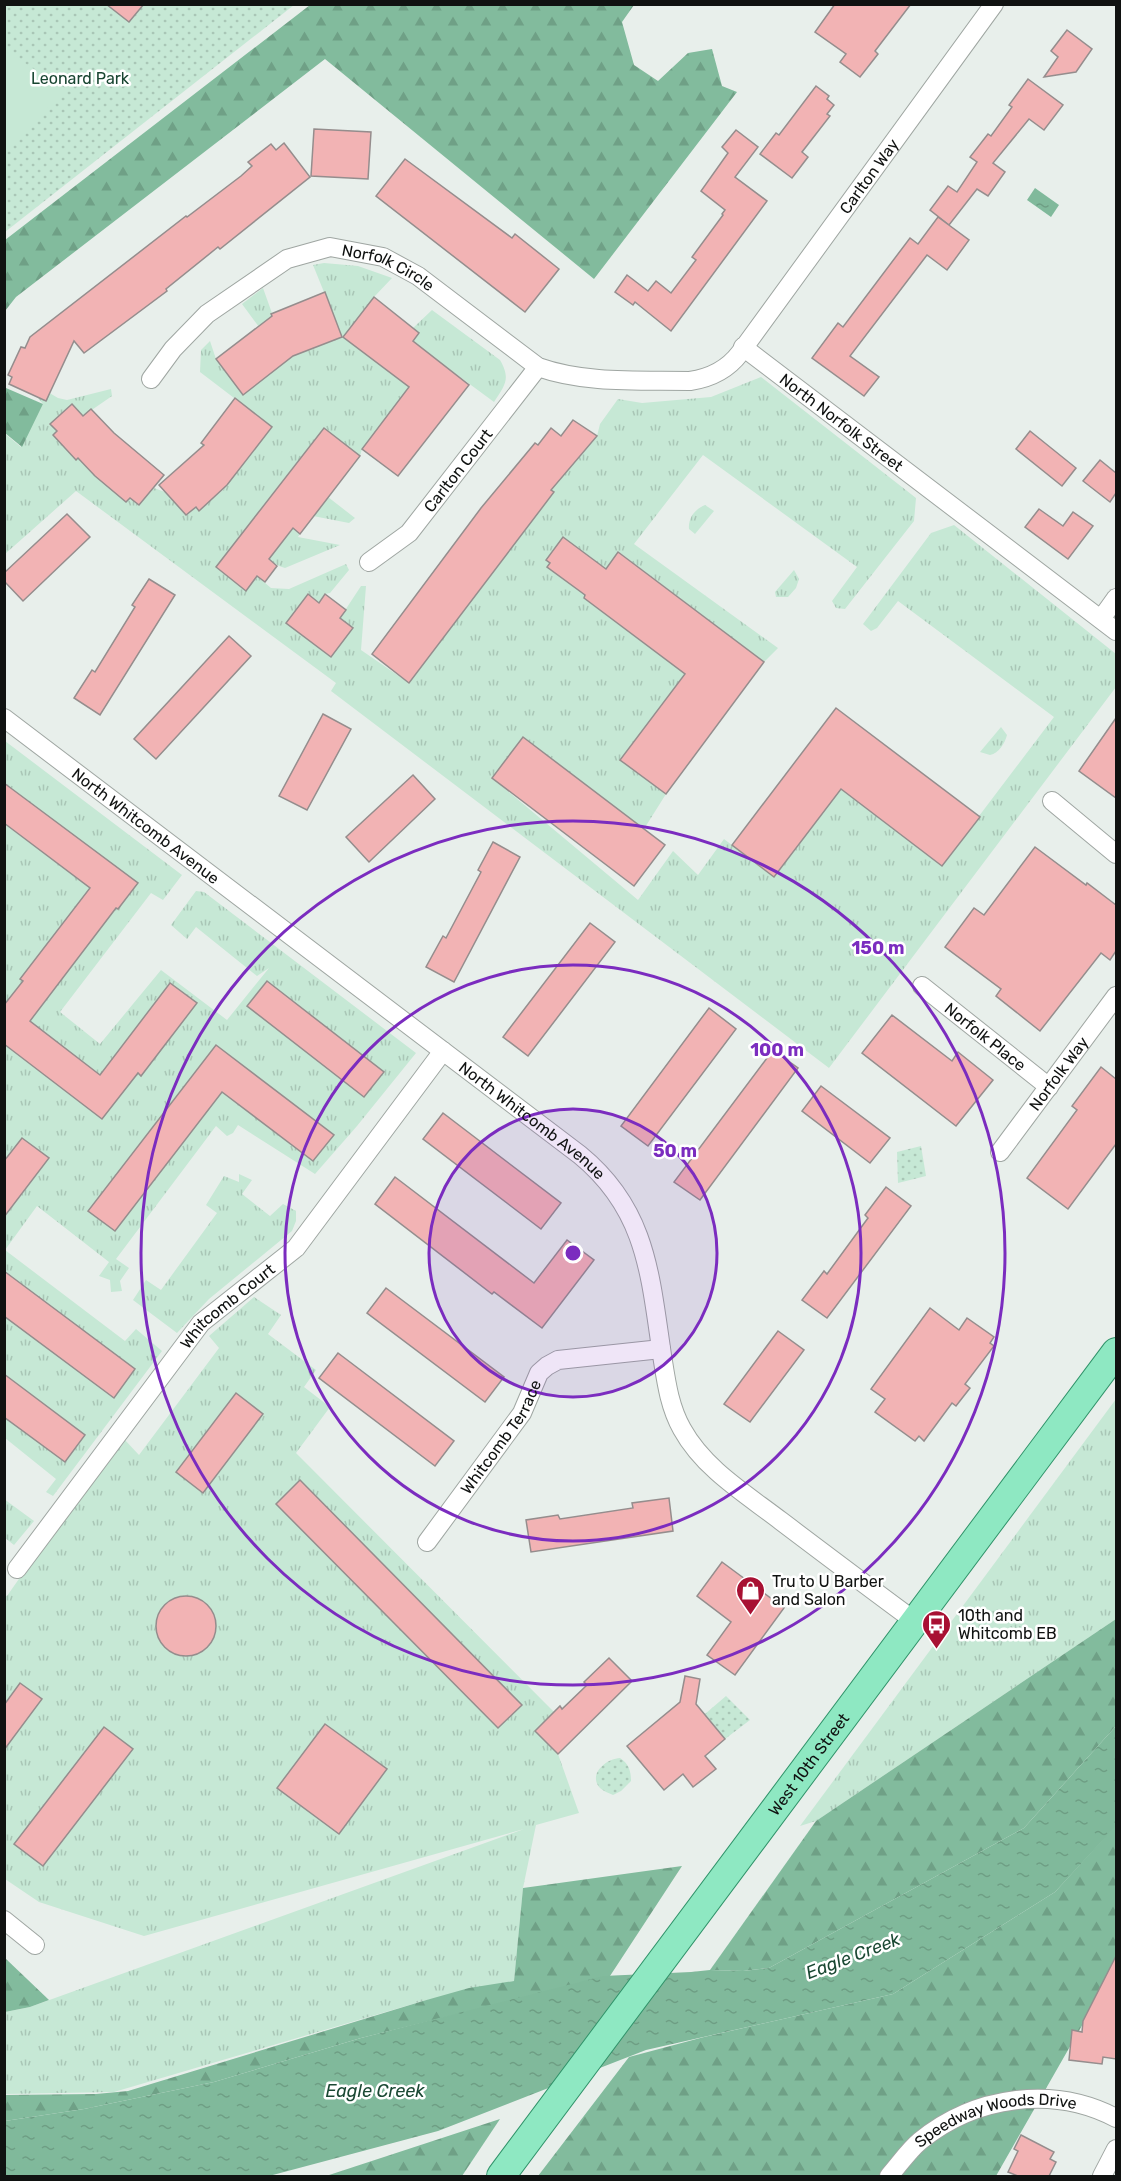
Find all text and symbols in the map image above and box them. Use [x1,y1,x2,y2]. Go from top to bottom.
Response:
park label: Leonard Park [31,69,130,88]
street label: Carlton Way [835,135,903,217]
street label: Norfolk Circle [340,240,438,295]
street label: North Norfolk Street [776,369,907,475]
street label: Carlton Court [420,425,496,516]
street label: North Whitcomb Avenue [68,764,223,888]
text: 150 m [851,937,905,959]
street label: Norfolk Place [941,998,1030,1074]
street label: Norfolk Way [1025,1033,1092,1114]
text: 100 m [750,1039,804,1061]
street label: North Whitcomb Avenue [455,1057,610,1183]
text: 50 m [653,1140,697,1162]
centre of rings [563,1243,583,1263]
street label: Whitcomb Court [176,1259,278,1352]
street label: Whitcomb Terrace [456,1377,545,1497]
place label: Tru to U Barber and Salon [772,1572,884,1609]
shop icon: Tru to U Barber and Salon [735,1574,767,1616]
place label: 10th and Whitcomb EB [958,1606,1057,1643]
bus stop icon: 10th and Whitcomb EB [921,1608,953,1650]
street label: West 10th Street [764,1709,853,1819]
water label: Eagle Creek [803,1928,904,1984]
water label: Eagle Creek [325,2080,425,2102]
street label: Speedway Woods Drive [911,2089,1079,2151]

